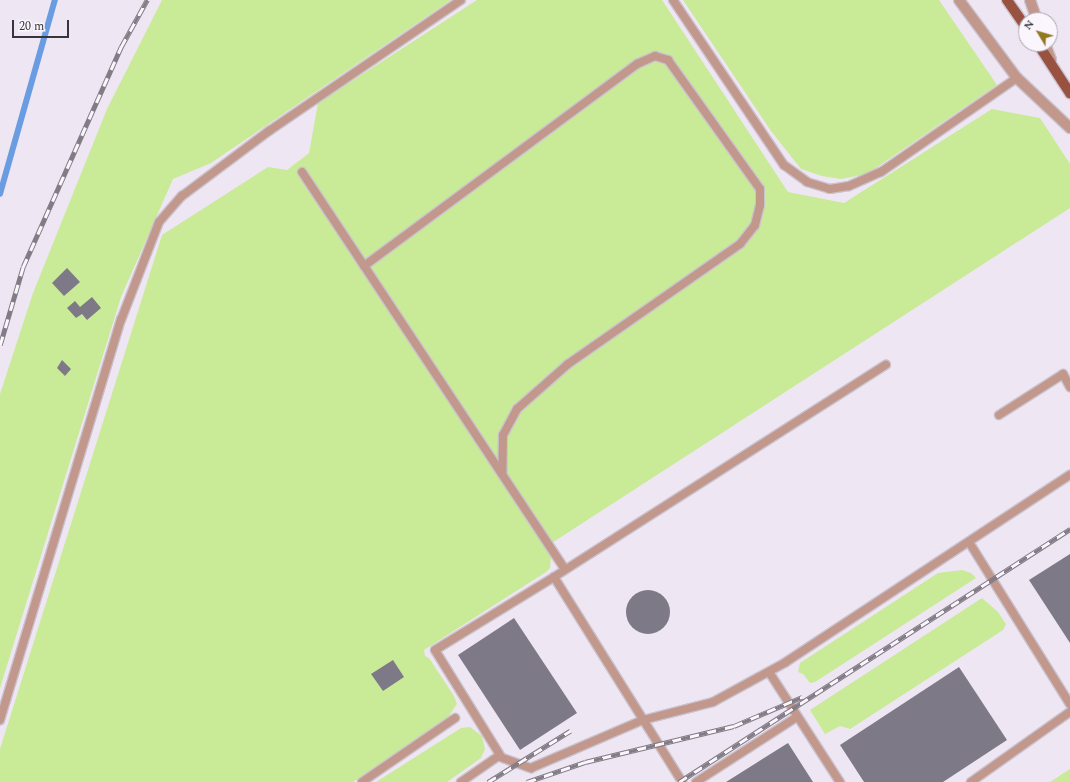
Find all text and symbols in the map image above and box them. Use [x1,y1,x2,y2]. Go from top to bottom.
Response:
scale bar [14,12,71,38]
north arrow [1018,12,1058,52]
text: N [1019,16,1038,34]
text: 20 m [19,17,44,36]

